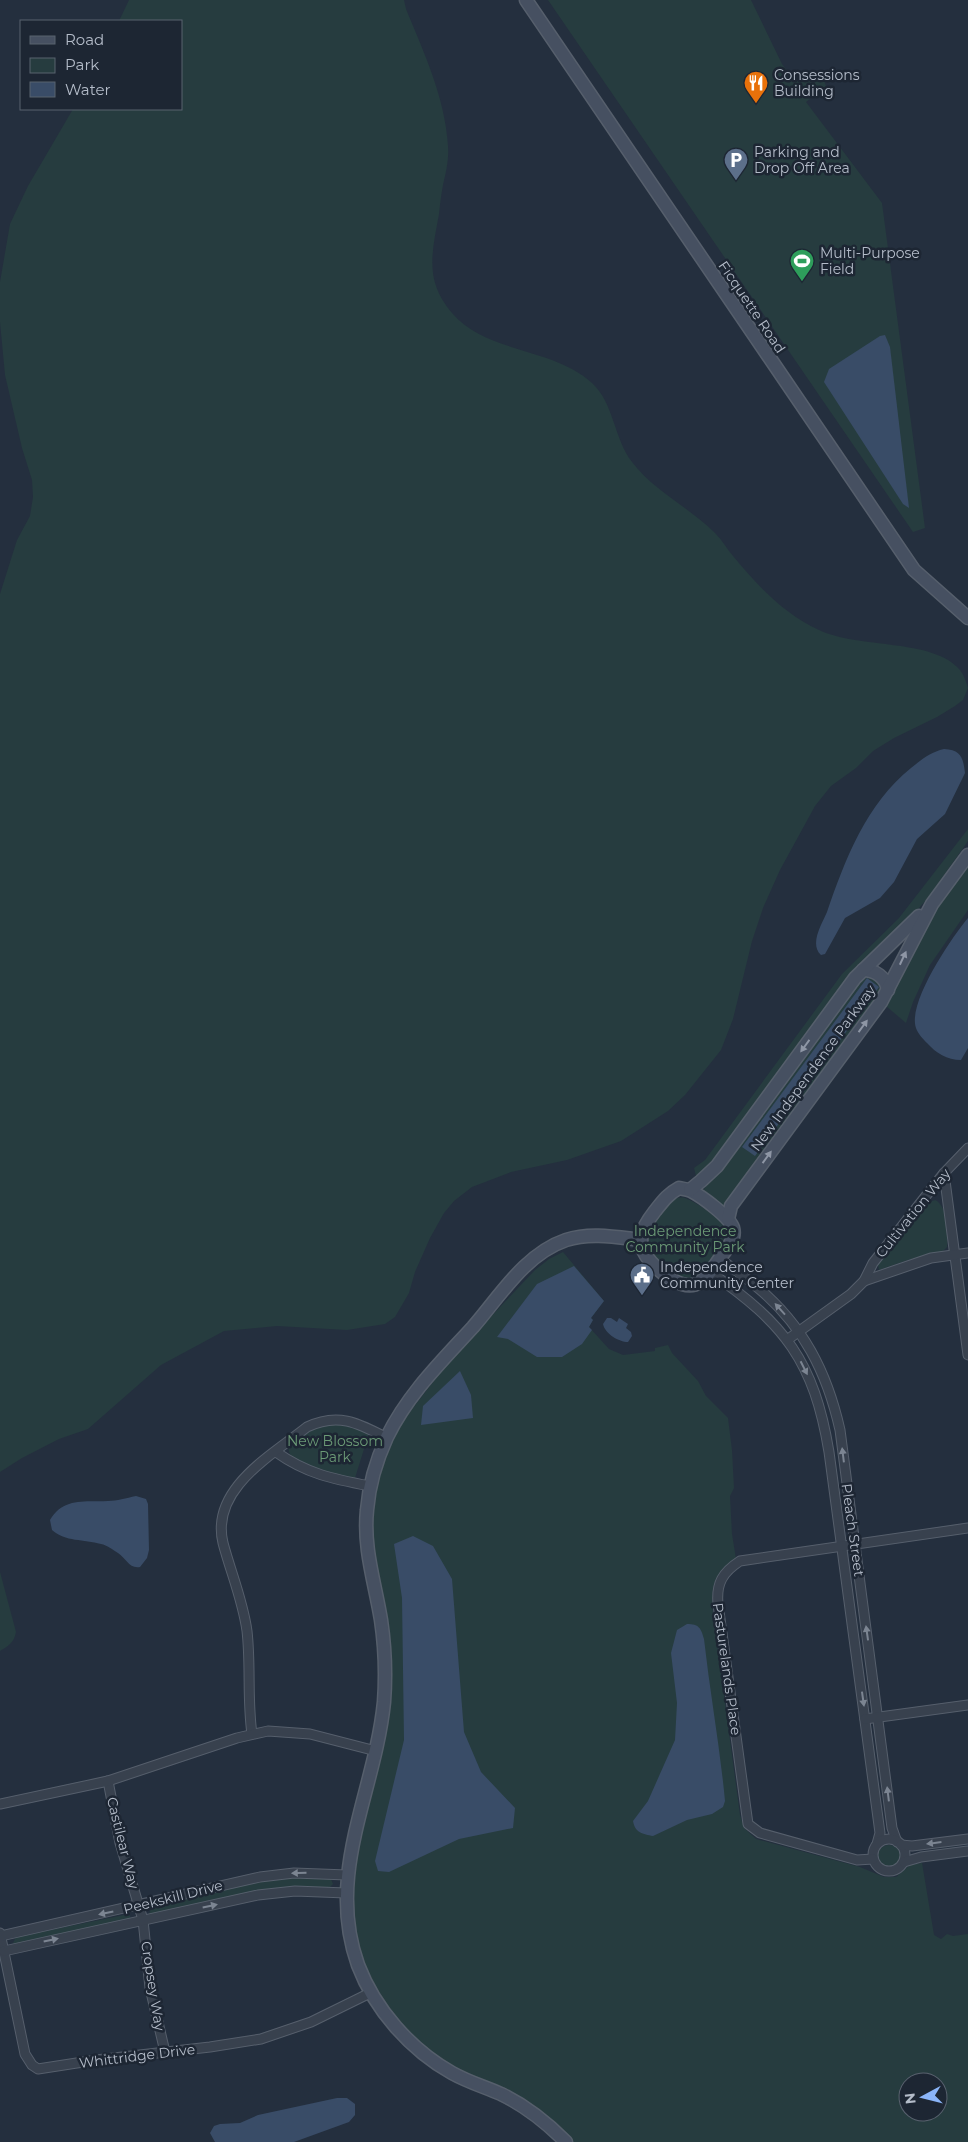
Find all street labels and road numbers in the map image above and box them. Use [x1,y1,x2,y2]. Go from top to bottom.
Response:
street label: Ficquette Road [715,257,789,357]
street label: New Independence Parkway [747,981,880,1155]
street label: Cultivation Way [872,1164,955,1261]
street label: Pleach Street [838,1482,868,1578]
street label: Pasturelands Place [709,1602,745,1736]
street label: Castilear Way [103,1795,143,1891]
street label: Peekskill Drive [121,1876,225,1918]
street label: Cropsey Way [137,1940,169,2032]
street label: Whittridge Drive [78,2040,196,2072]

